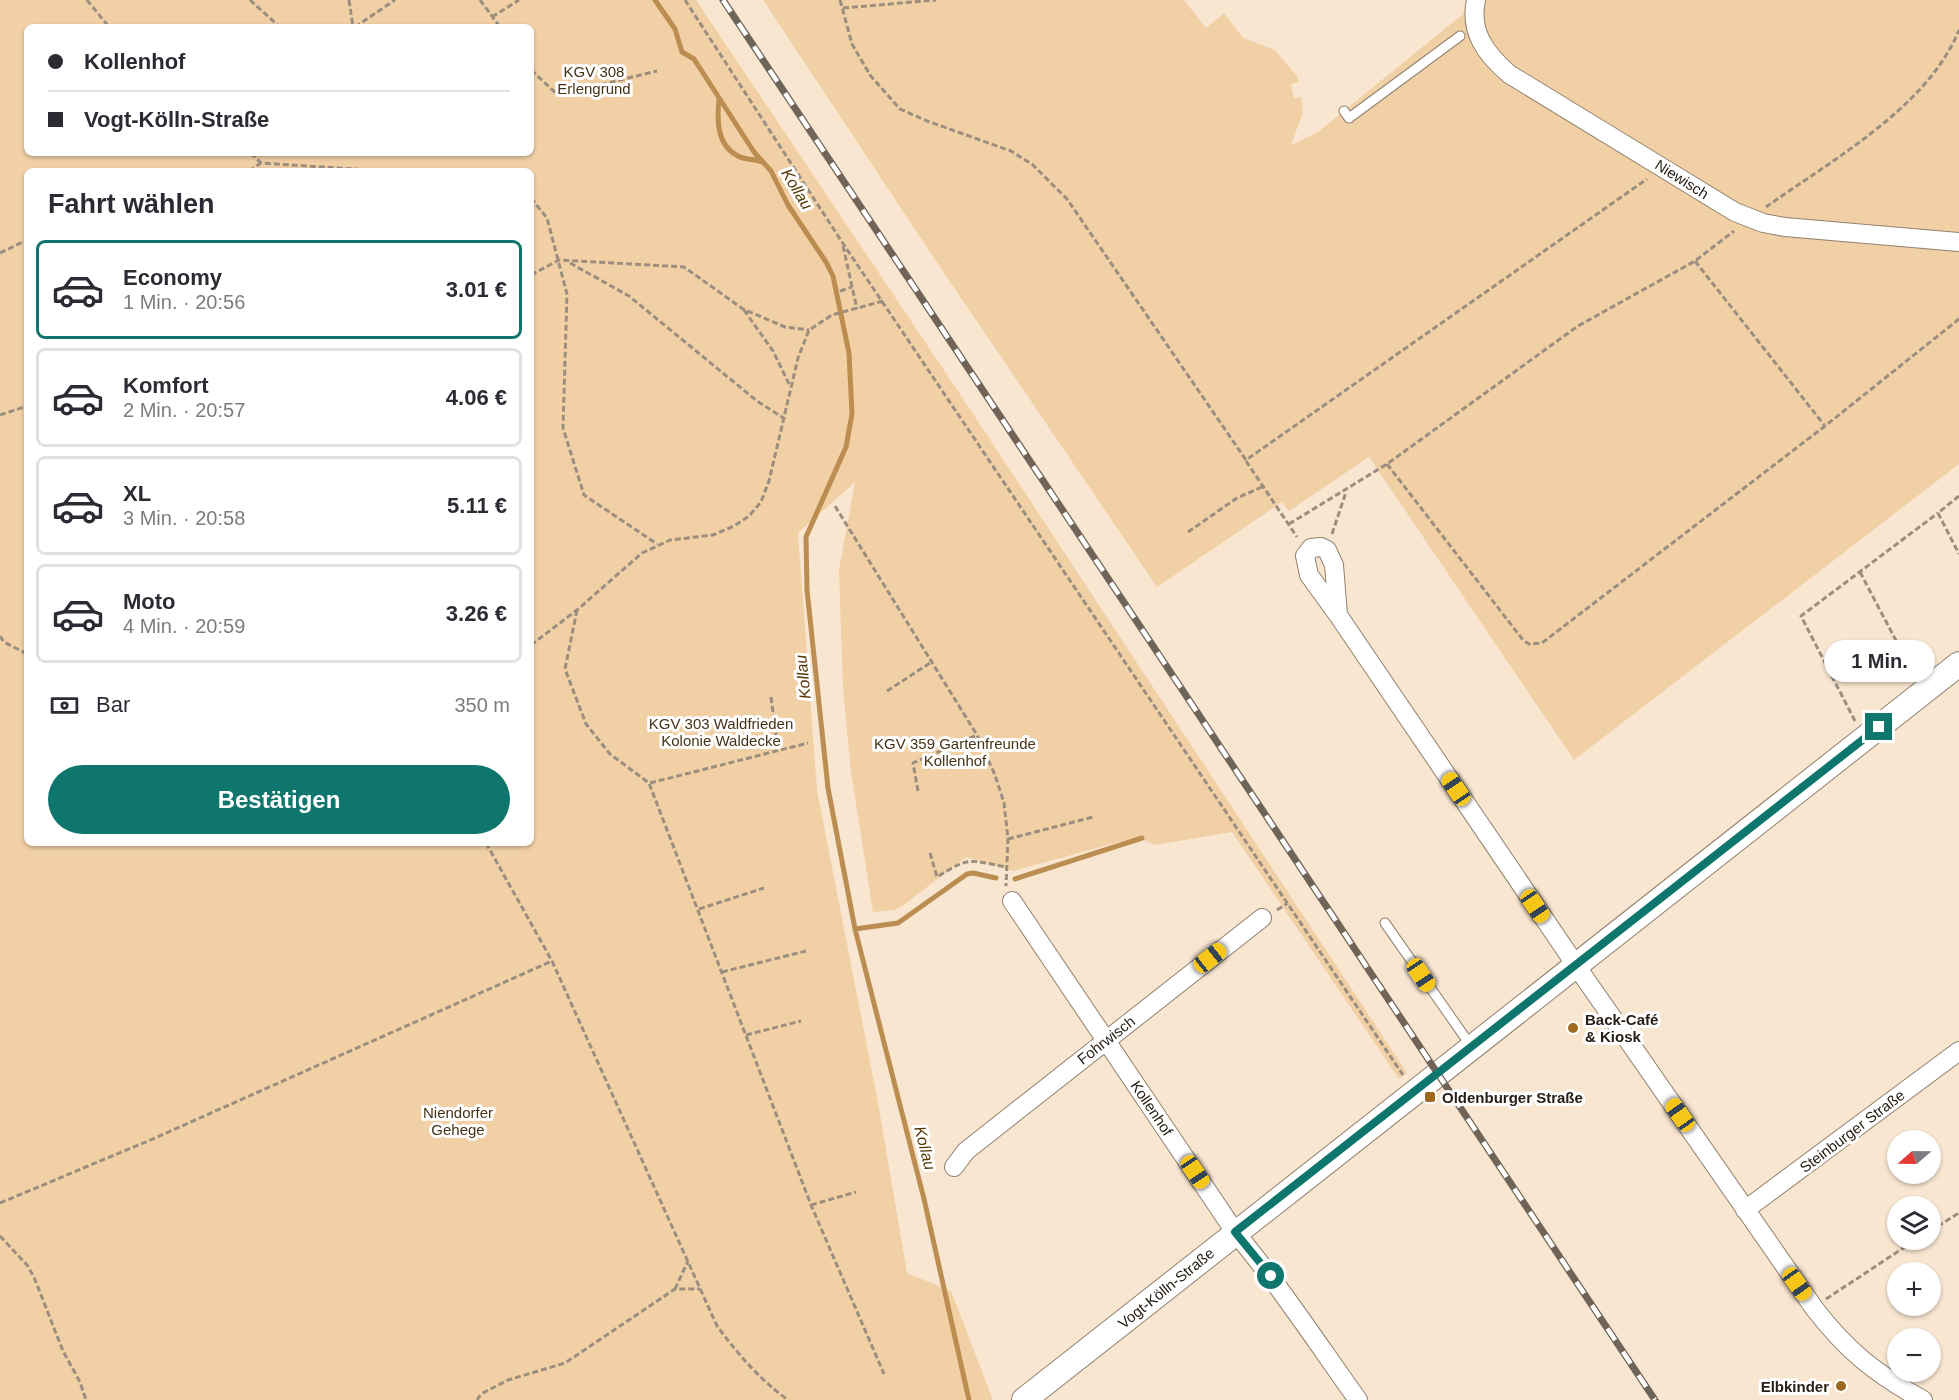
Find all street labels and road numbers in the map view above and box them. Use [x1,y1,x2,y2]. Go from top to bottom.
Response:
street label: Niewisch [1652,156,1712,202]
street label: Fohrwisch [1074,1012,1138,1068]
street label: Kollenhof [1127,1077,1177,1139]
street label: Steinburger Straße [1796,1086,1908,1176]
street label: Vogt-Kölln-Straße [1115,1244,1217,1332]

